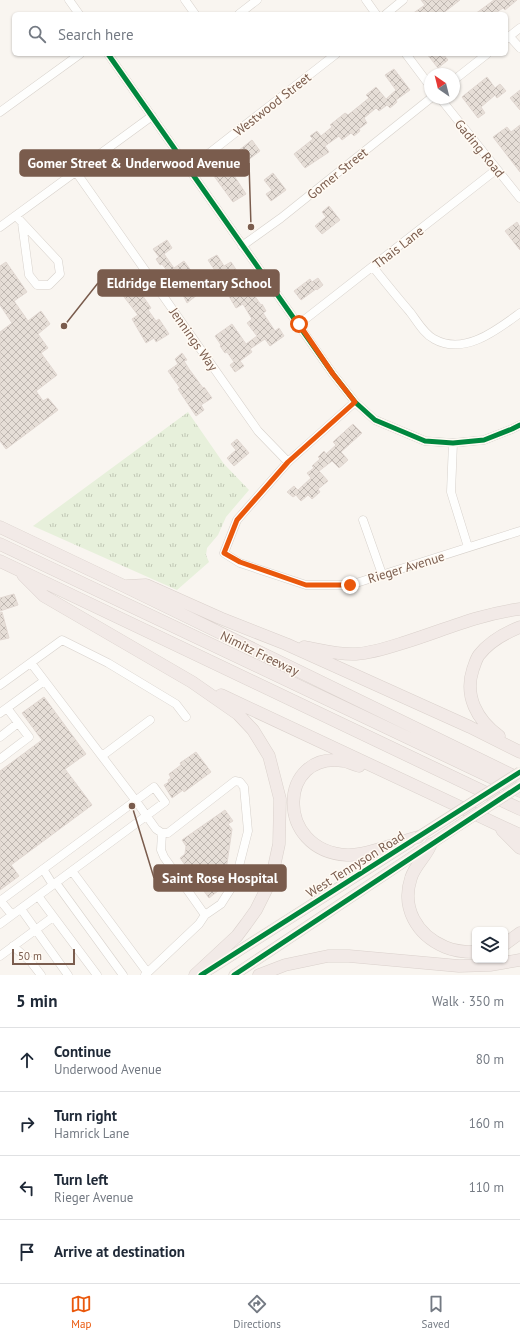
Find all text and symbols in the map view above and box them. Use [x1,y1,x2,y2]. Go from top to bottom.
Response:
search box [12,12,508,56]
icon: search [26,23,48,45]
text: Search here [58,25,134,44]
street label: Westwood Street [230,68,315,140]
north arrow [424,68,460,104]
street label: Gading Road [451,116,508,181]
street label: Gomer Street [304,143,372,203]
callout: Gomer Street & Underwood Avenue [20,150,249,176]
text: Gomer Street & Underwood Avenue [28,154,240,172]
street label: Thais Lane [370,222,427,273]
callout: Eldridge Elementary School [98,270,279,296]
text: Eldridge Elementary School [107,274,272,292]
street label: Jennings Way [165,303,222,374]
route start [290,315,308,333]
street label: Rieger Avenue [366,548,447,587]
route end [341,576,359,594]
street label: Nimitz Freeway [218,627,302,680]
street label: West Tennyson Road [303,827,408,902]
callout: Saint Rose Hospital [154,865,286,891]
text: Saint Rose Hospital [162,869,279,887]
map controls [472,927,508,963]
button: layers [472,927,508,963]
scale bar [12,947,75,966]
text: 50 m [18,949,42,963]
text: 5 min [16,990,57,1012]
text: Walk · 350 m [432,993,504,1010]
text: Continue [54,1042,111,1061]
icon: ahead [16,1049,38,1071]
text: 80 m [476,1051,504,1068]
text: Underwood Avenue [54,1061,162,1078]
text: Turn right [54,1106,117,1125]
icon: right [16,1113,38,1135]
text: 160 m [469,1115,504,1132]
text: Hamrick Lane [54,1125,129,1142]
text: Turn left [54,1170,108,1189]
icon: left [16,1177,38,1199]
text: 110 m [469,1179,504,1196]
text: Rieger Avenue [54,1189,133,1206]
icon: arrive [16,1241,38,1263]
text: Arrive at destination [54,1242,185,1261]
tab: Map [70,1293,92,1331]
tab: Directions [233,1293,281,1331]
tab: Saved [422,1293,450,1331]

